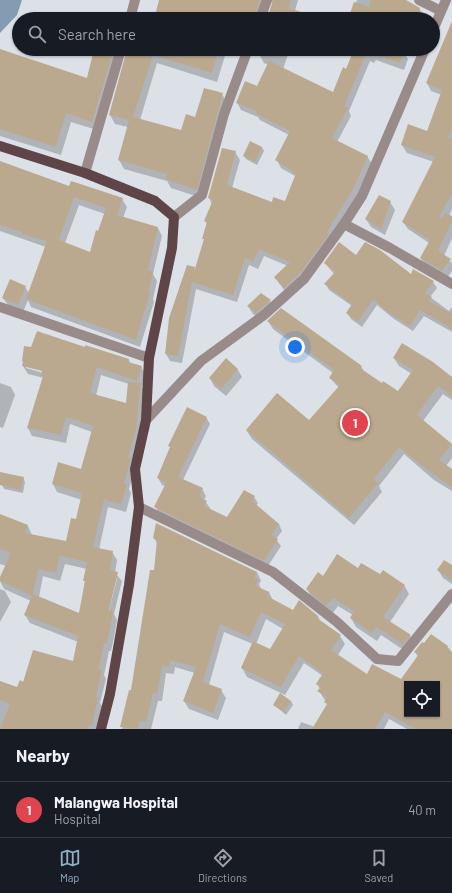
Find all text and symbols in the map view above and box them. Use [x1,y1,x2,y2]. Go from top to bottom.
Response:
search box [12,12,440,56]
icon: search [26,23,48,45]
text: Search here [58,25,136,43]
your location [285,337,305,357]
pin: 1 [342,408,368,438]
map controls [404,681,440,717]
button: locate [404,681,440,717]
text: Nearby [16,745,70,765]
text: Malangwa Hospital [54,793,178,811]
text: 1 [27,802,31,818]
text: 40 m [408,802,436,818]
text: Hospital [54,811,101,827]
tab: Map [59,847,81,884]
tab: Directions [198,847,247,884]
tab: Saved [364,847,393,884]

